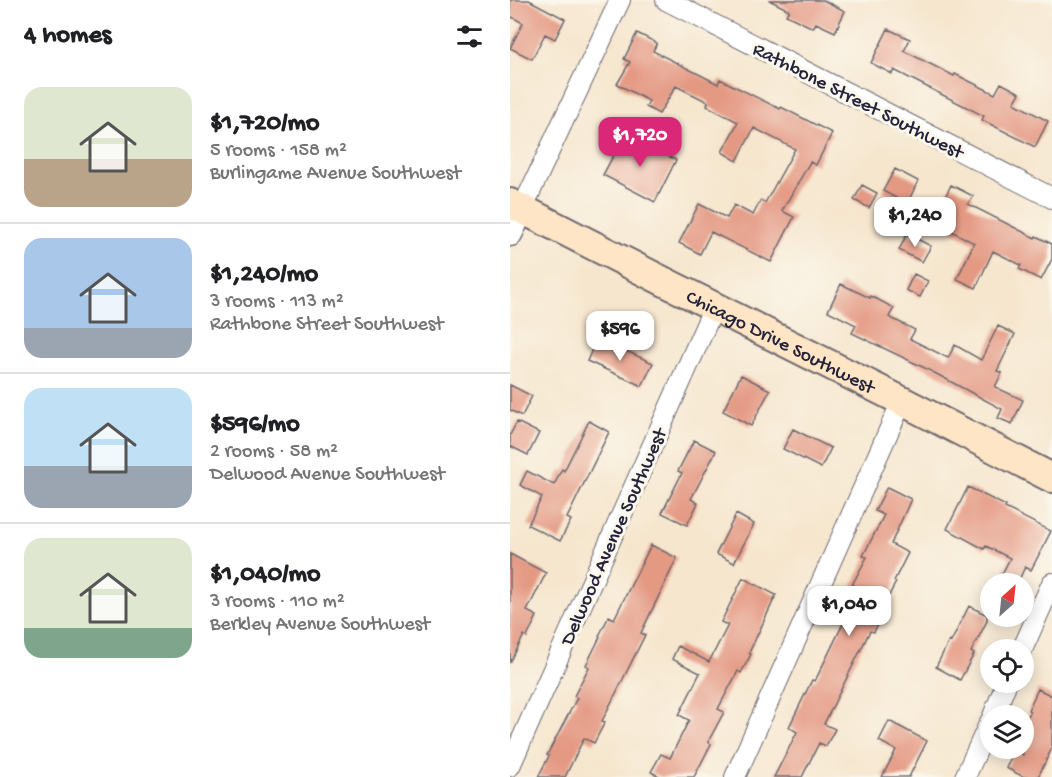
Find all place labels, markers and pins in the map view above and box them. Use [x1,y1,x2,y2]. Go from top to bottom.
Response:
pin: $1,720 [591,117,689,168]
pin: $1,240 [866,197,964,248]
pin: $596 [584,311,656,362]
pin: $1,040 [800,586,898,637]

